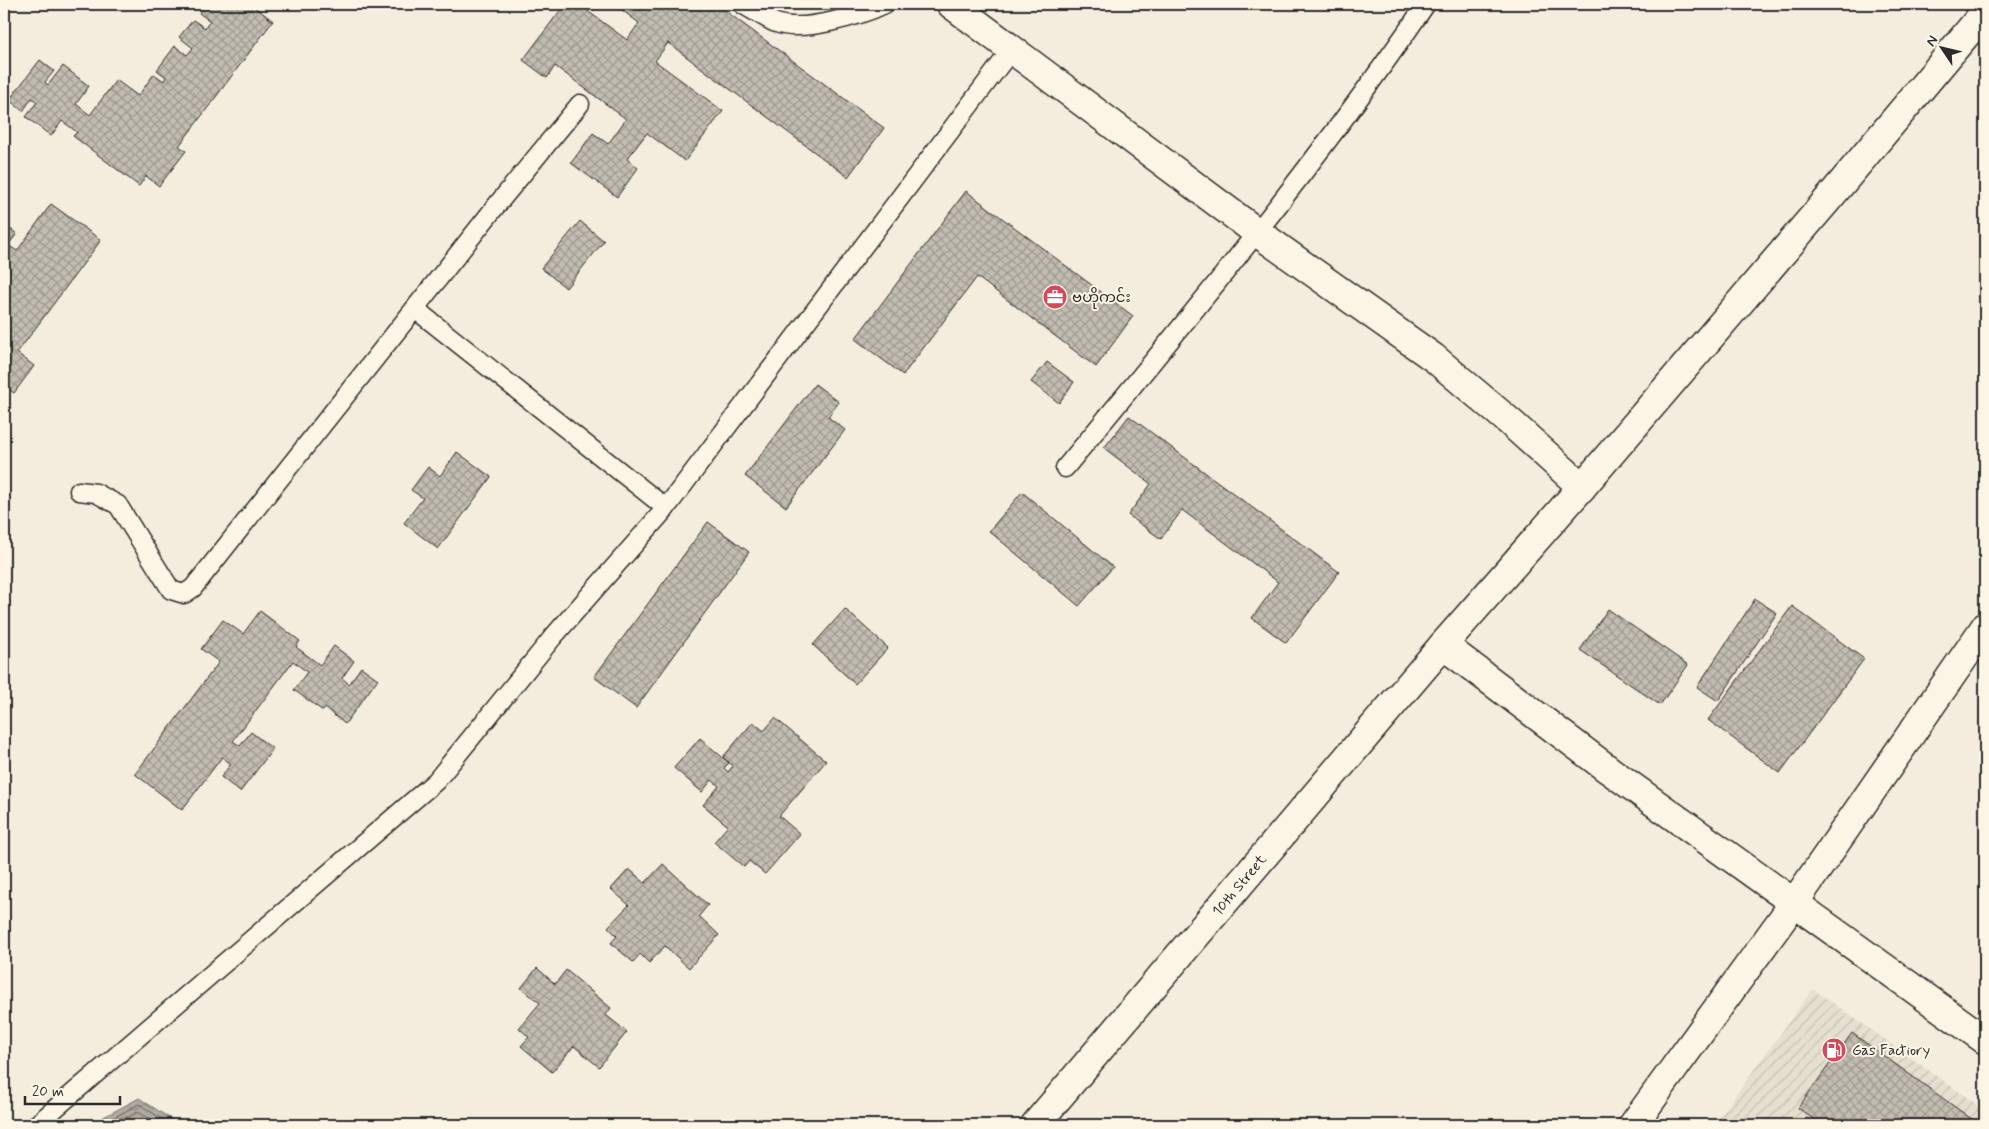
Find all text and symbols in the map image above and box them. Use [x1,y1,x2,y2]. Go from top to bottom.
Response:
north arrow [1916,22,1966,72]
text: N [1922,32,1942,50]
office icon: ဗဟိုကင်း [1042,284,1068,310]
place label: ဗဟိုကင်း [1072,287,1131,309]
street label: 10th Street [1208,850,1272,921]
fuel station icon: Gas Factiory [1821,1037,1847,1063]
place label: Gas Factiory [1852,1041,1930,1061]
scale bar [25,1074,120,1106]
text: 20 m [32,1082,64,1102]

